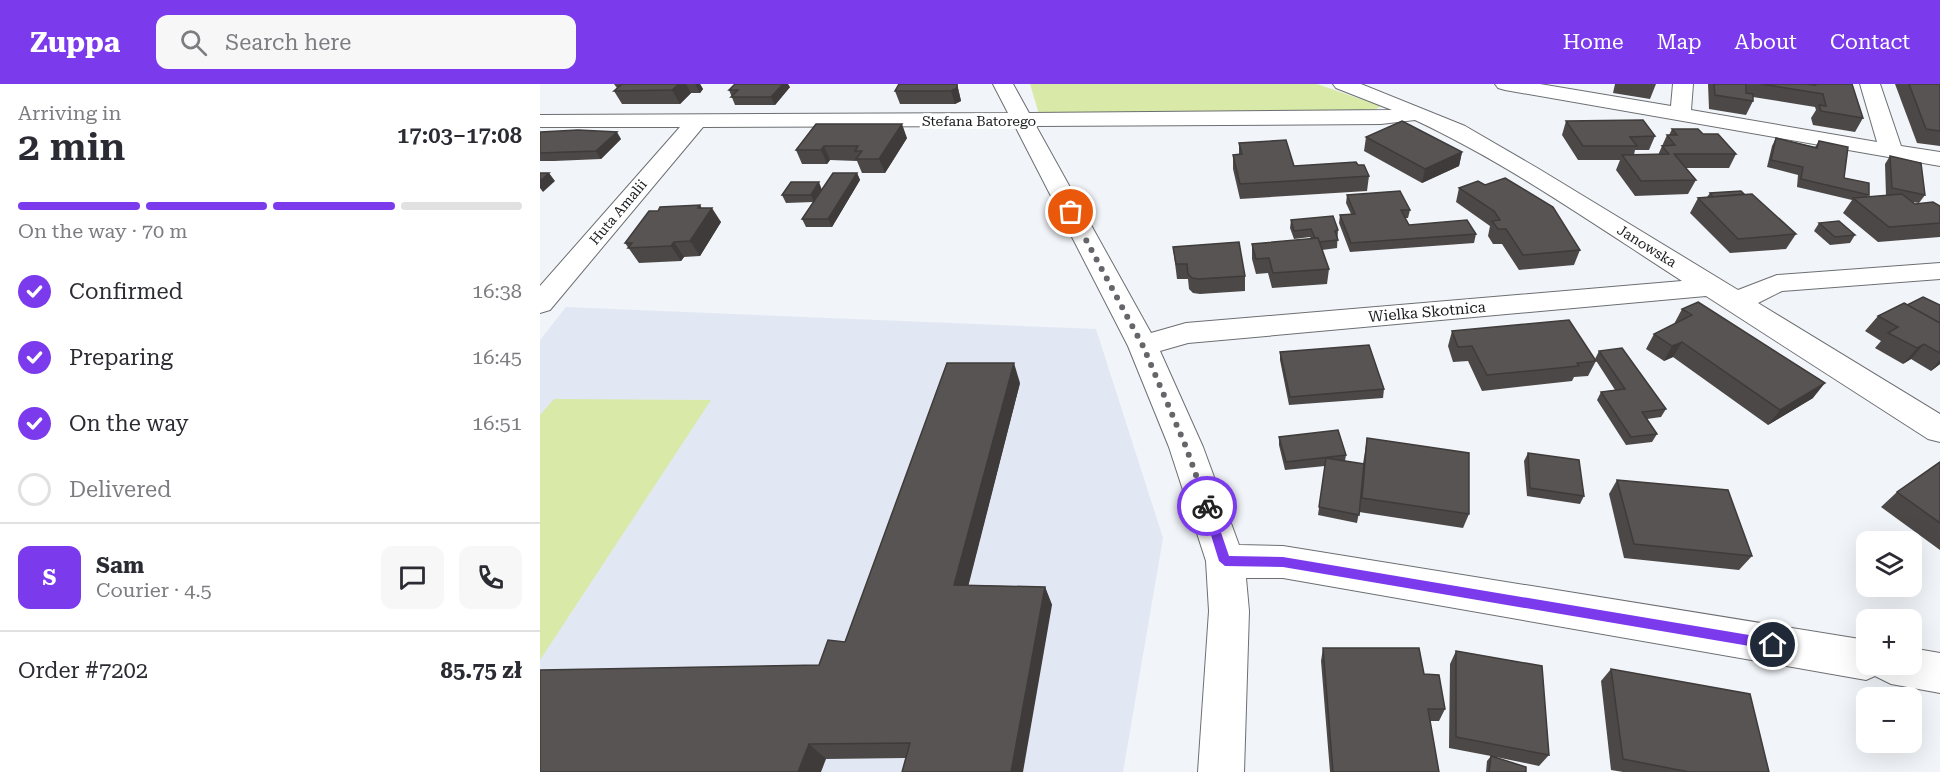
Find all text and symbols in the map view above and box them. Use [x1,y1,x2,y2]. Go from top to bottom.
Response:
search box [156,15,576,69]
text: Zuppa [30,26,120,59]
icon: search [177,26,210,59]
text: Search here [225,30,351,55]
text: Home [1563,30,1624,54]
text: Map [1657,30,1702,54]
text: About [1735,30,1797,54]
text: Contact [1830,30,1910,54]
text: Arriving in [18,101,121,125]
street label: Stefana Batorego [922,113,1036,129]
text: 17:03–17:08 [397,123,522,148]
text: 2 min [18,124,125,170]
street label: Huta Amalii [586,176,650,248]
pin [1045,186,1096,237]
icon: bag [1054,195,1087,228]
text: On the way · 70 m [18,219,188,243]
street label: Janowska [1615,222,1680,271]
icon: check [18,275,51,308]
text: Confirmed [69,279,183,304]
text: 16:38 [472,279,522,303]
street label: Wielka Skotnica [1368,298,1486,326]
icon: check [18,341,51,374]
text: Preparing [69,345,173,370]
text: 16:45 [472,345,522,369]
icon: check [18,407,51,440]
text: On the way [69,411,189,436]
text: 16:51 [472,411,522,435]
courier [1177,476,1237,536]
text: Delivered [69,477,171,502]
icon: bike [1191,490,1224,523]
map controls [1856,531,1922,753]
button: layers [1856,531,1922,597]
button: chat [381,546,444,609]
button: phone [459,546,522,609]
text: Sam [96,553,144,578]
text: S [43,565,56,590]
text: Courier · 4.5 [96,578,212,602]
button: + [1856,609,1922,675]
pin [1747,619,1798,670]
icon: home [1756,628,1789,661]
text: Order #7202 [18,658,148,683]
text: 85.75 zł [441,658,522,683]
button: − [1856,687,1922,753]

